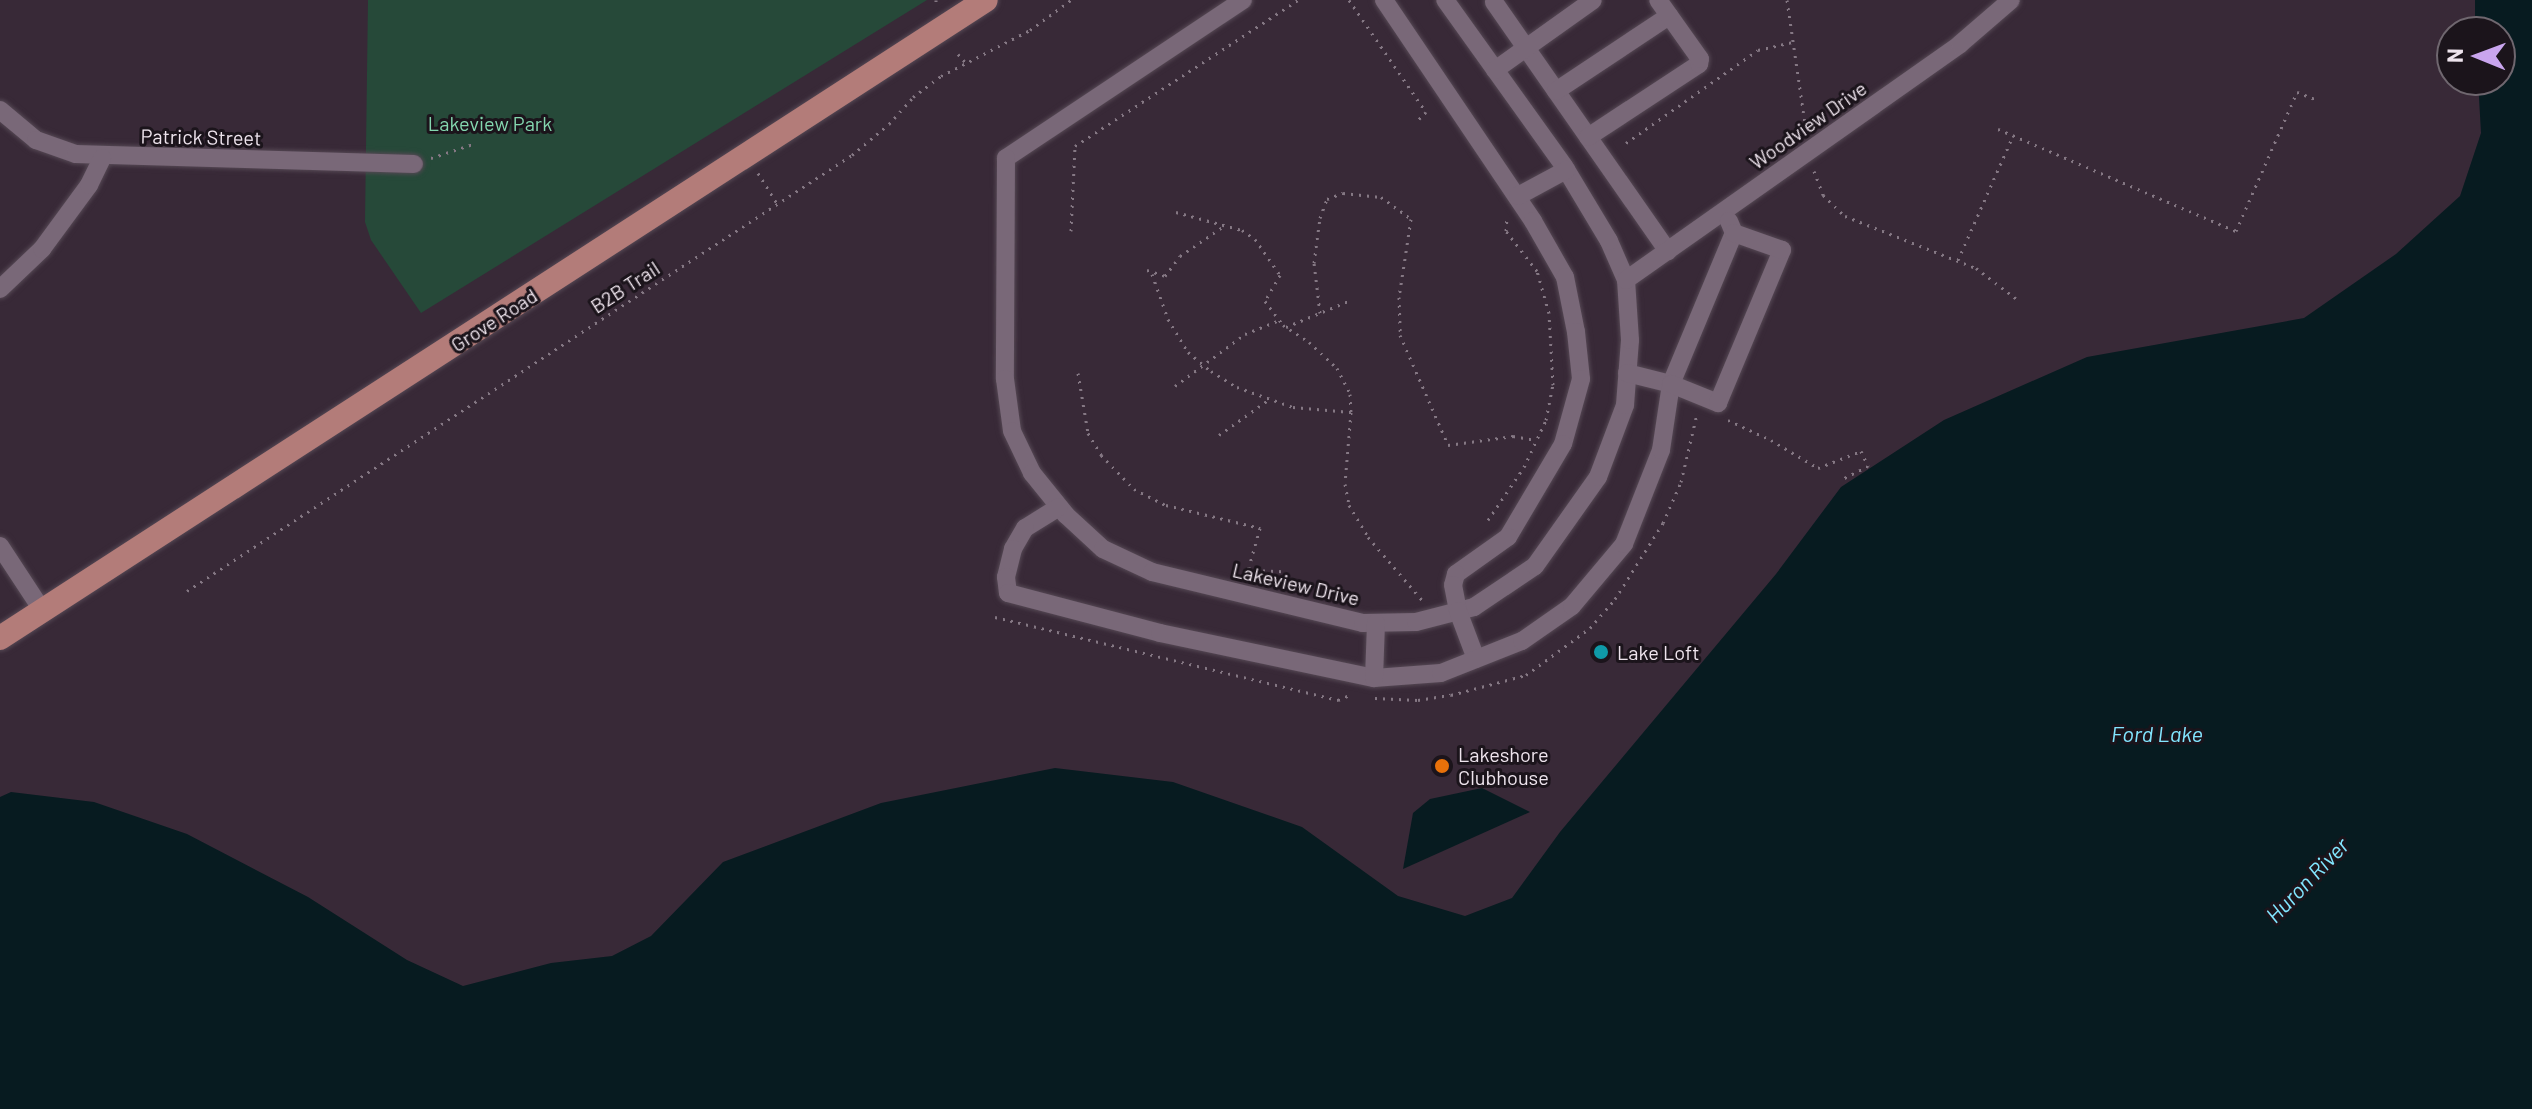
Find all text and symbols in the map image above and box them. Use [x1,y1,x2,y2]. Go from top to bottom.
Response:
north arrow [2436,16,2516,96]
text: N [2441,48,2467,63]
street label: Woodview Drive [1745,76,1871,174]
park label: Lakeview Park [428,111,552,135]
street label: Patrick Street [140,124,262,150]
street label: B2B Trail [586,256,664,318]
street label: Grove Road [446,283,542,357]
street label: Lakeview Drive [1230,558,1362,610]
place label: Lake Loft [1617,640,1699,664]
marker: Lake Loft [1592,643,1610,661]
water label: Ford Lake [2111,721,2203,747]
place label: Lakeshore Clubhouse [1458,742,1549,789]
marker: Lakeshore Clubhouse [1433,757,1451,775]
water label: Huron River [2260,832,2354,928]

